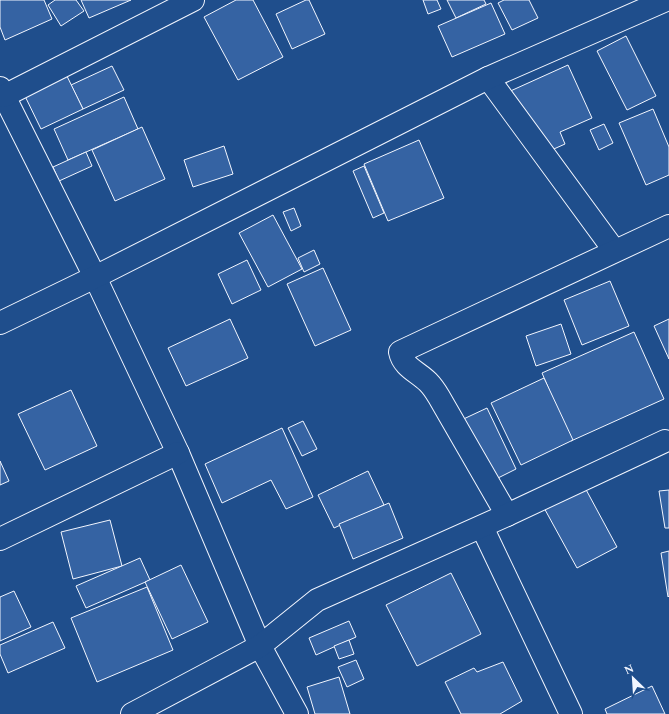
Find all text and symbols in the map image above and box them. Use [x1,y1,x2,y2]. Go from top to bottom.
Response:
north arrow [613,658,653,698]
text: N [621,660,637,679]

